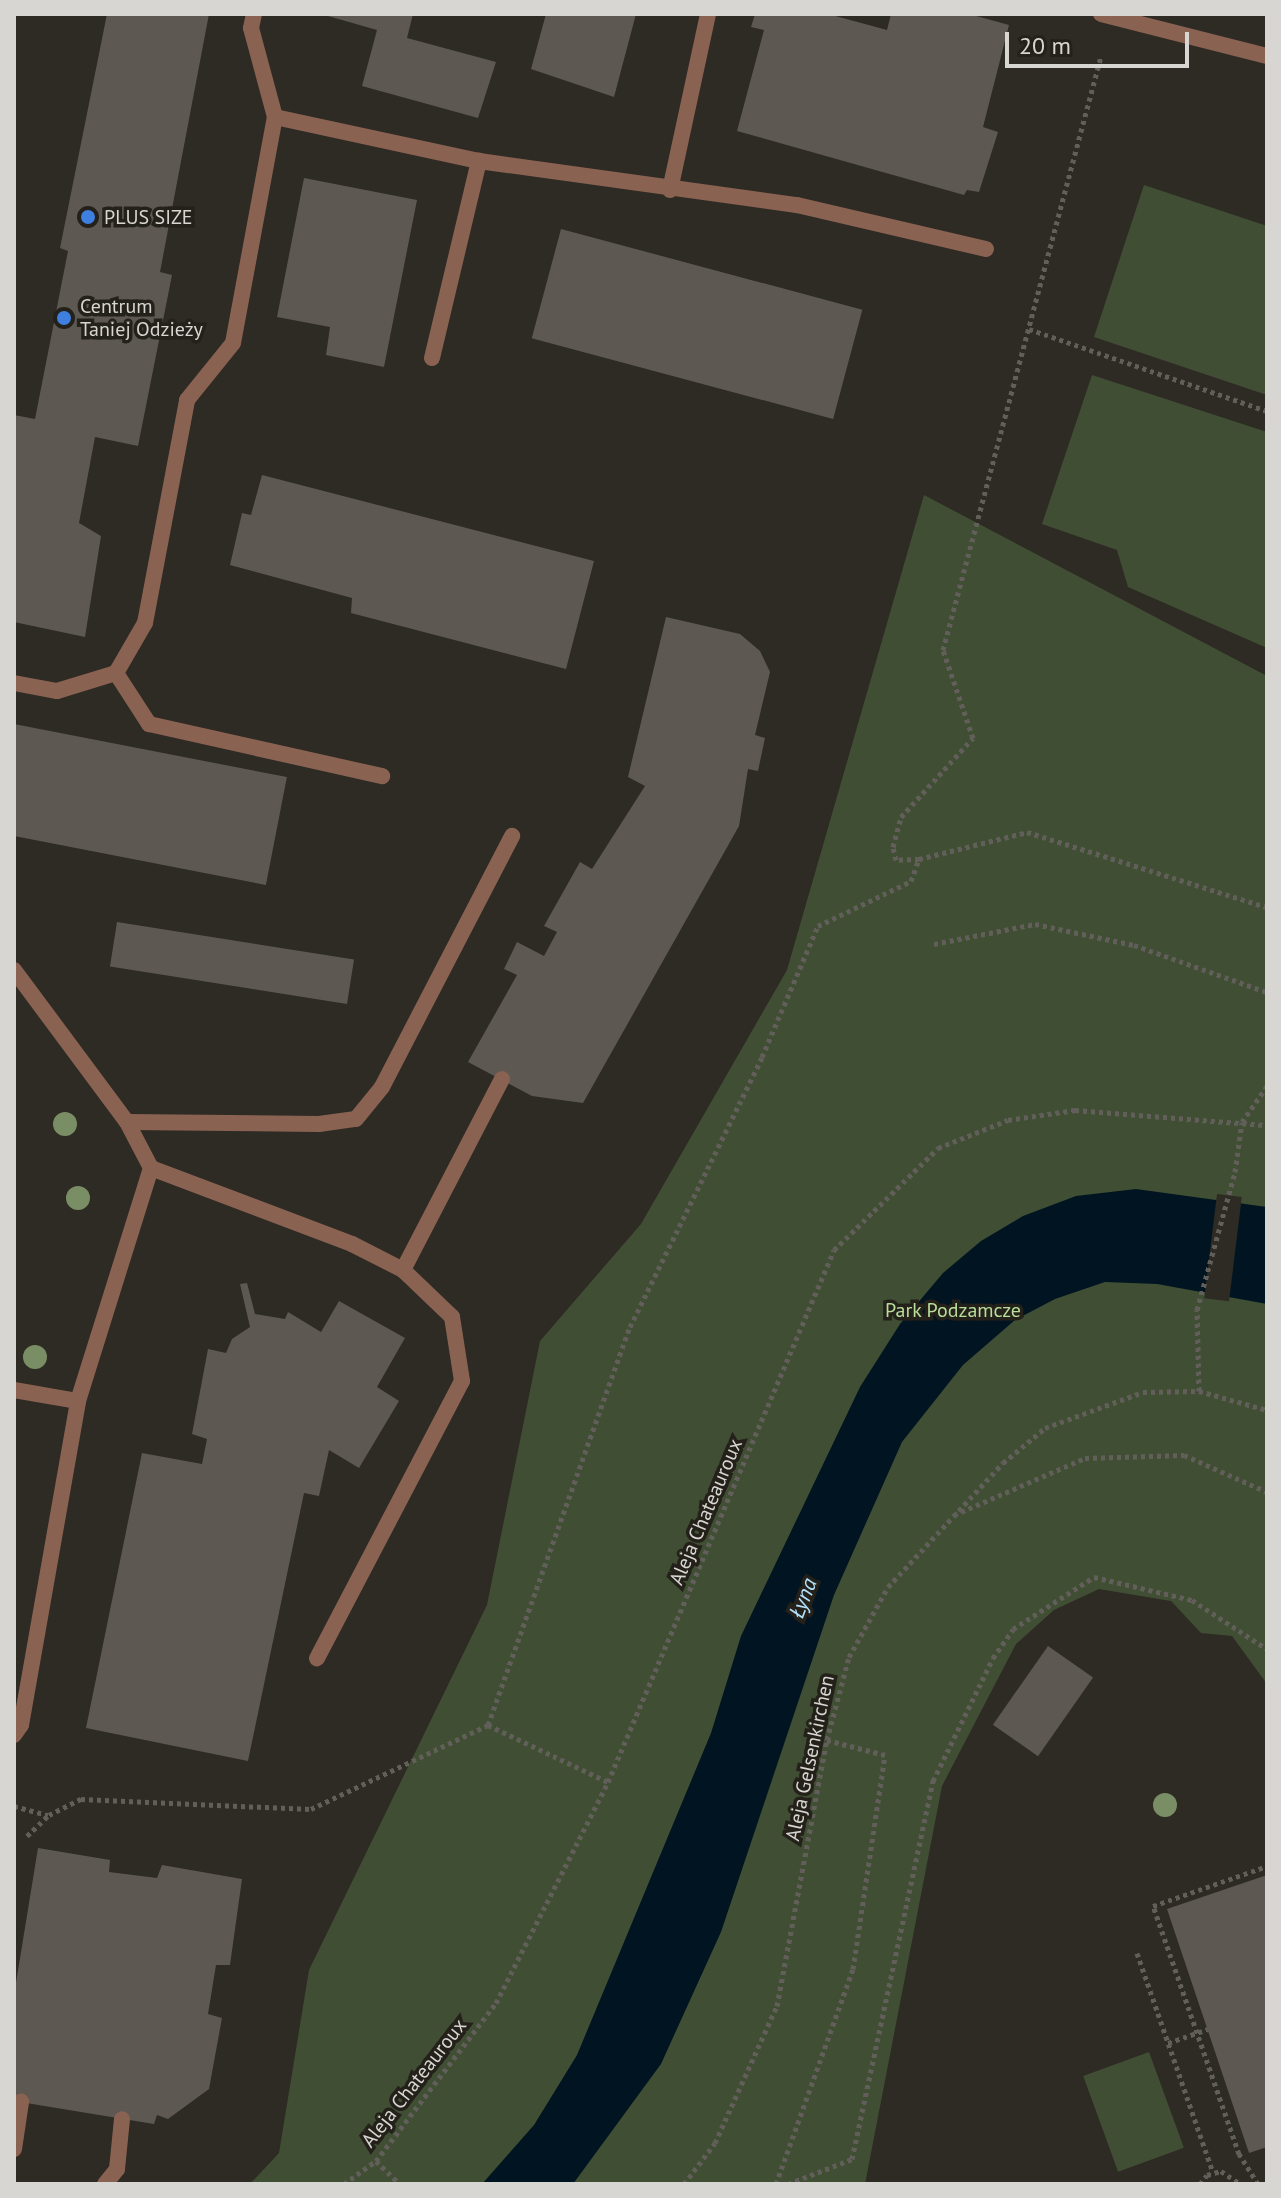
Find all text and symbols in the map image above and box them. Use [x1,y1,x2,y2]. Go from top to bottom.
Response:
scale bar [1009,16,1193,66]
text: 20 m [1019,30,1071,61]
place label: PLUS SIZE [104,205,193,229]
marker: PLUS SIZE [79,208,97,226]
place label: Centrum Taniej Odzieży [80,294,203,341]
marker: Centrum Taniej Odzieży [55,309,73,327]
park label: Park Podzamcze [885,1298,1021,1322]
street label: Aleja Chateauroux [664,1435,748,1589]
water label: Łyna [783,1574,823,1622]
street label: Aleja Gelsenkirchen [781,1673,839,1843]
street label: Aleja Chateauroux [356,2014,472,2152]

